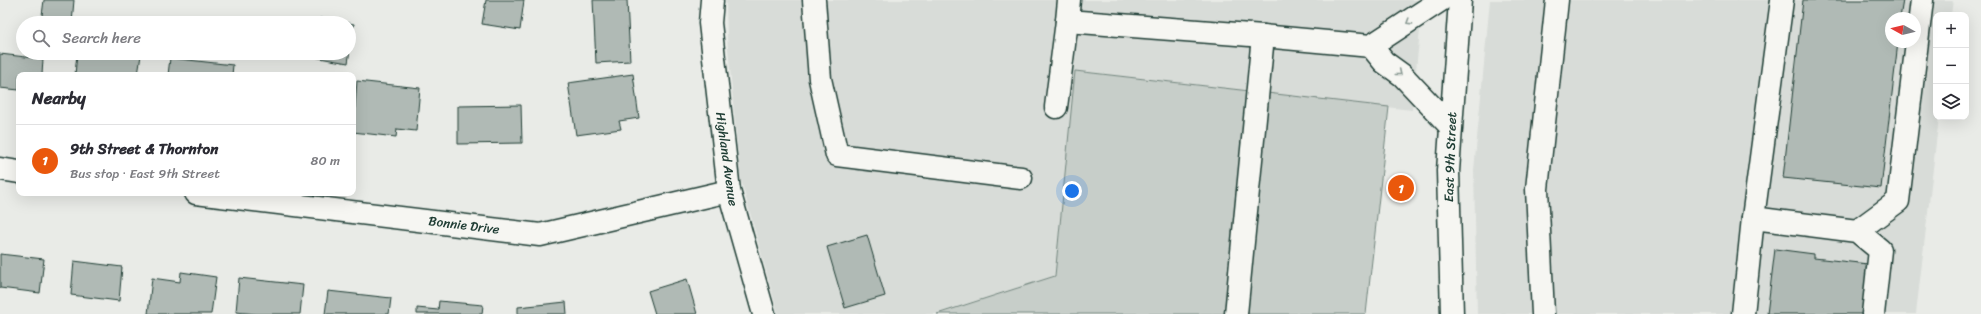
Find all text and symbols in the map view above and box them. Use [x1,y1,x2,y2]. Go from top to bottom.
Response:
north arrow [1885,12,1921,48]
map controls [1933,12,1969,120]
button: + [1933,12,1969,48]
search box [16,16,356,60]
one-way arrow [1406,17,1413,25]
text: Search here [62,25,141,51]
icon: search [30,27,52,49]
button: − [1933,48,1969,84]
one-way arrow [1394,68,1401,75]
text: Nearby [32,83,86,113]
button: layers [1933,84,1969,120]
street label: Highland Avenue [709,110,745,208]
street label: East 9th Street [1437,111,1463,203]
text: 9th Street & Thornton [70,136,218,162]
text: 1 [42,149,48,172]
text: 80 m [311,149,340,172]
text: Bus stop · East 9th Street [70,162,220,185]
pin: 1 [1388,173,1414,203]
your location [1062,181,1082,201]
street label: Bonnie Drive [427,209,501,241]

